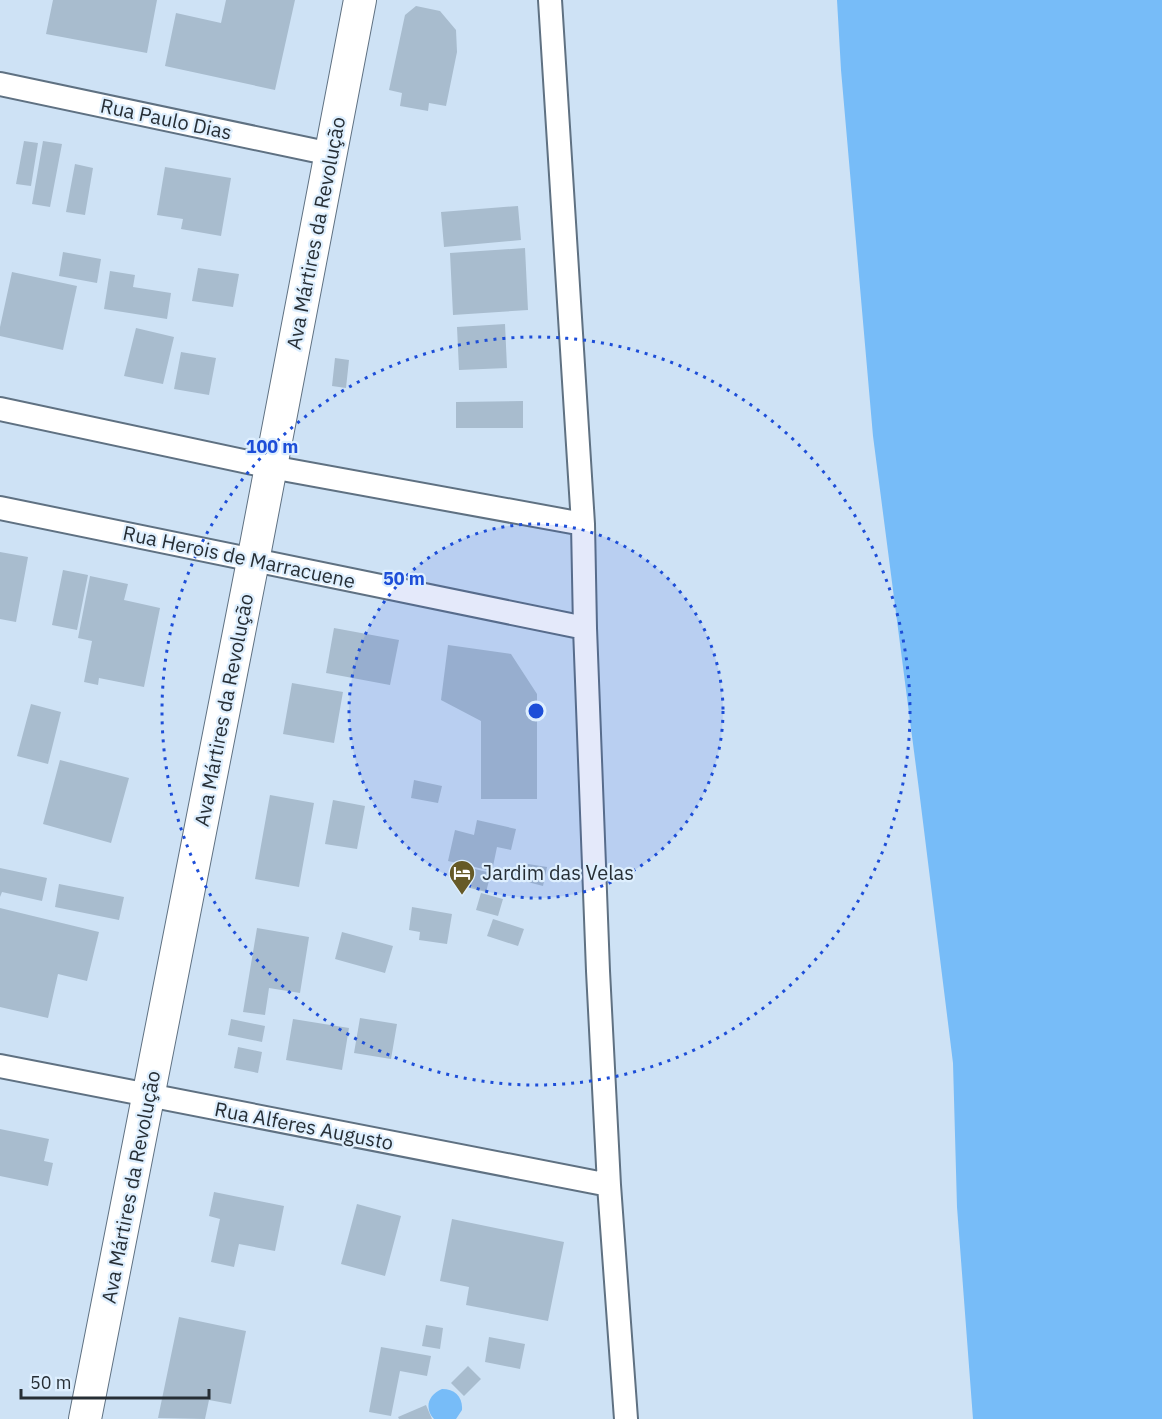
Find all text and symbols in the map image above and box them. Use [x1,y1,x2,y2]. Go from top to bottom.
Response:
street label: Rua Paulo Dias [98,91,234,146]
street label: Ava Mártires da Revolução [280,114,351,352]
text: 100 m [246,435,298,458]
street label: Rua Herois de Marracuene [120,519,358,594]
text: 50 m [383,567,425,590]
street label: Ava Mártires da Revolução [188,591,259,829]
centre of rings [526,701,546,721]
hotel icon: Jardim das Velas [447,858,477,896]
place label: Jardim das Velas [482,859,634,886]
street label: Ava Mártires da Revolução [95,1068,166,1306]
street label: Rua Alferes Augusto [212,1095,396,1156]
scale bar [21,1362,208,1400]
text: 50 m [30,1371,72,1394]

